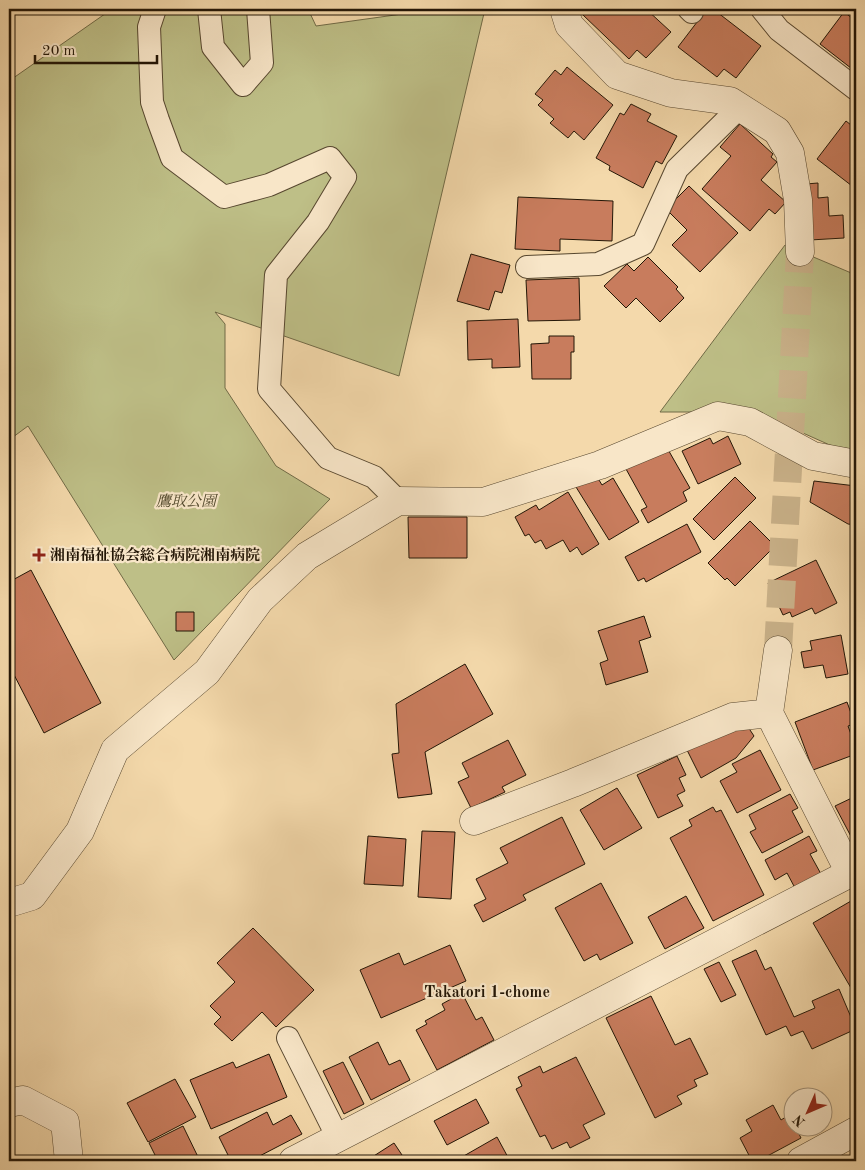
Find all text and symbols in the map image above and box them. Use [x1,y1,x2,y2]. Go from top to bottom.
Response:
scale bar [35,32,158,64]
text: 20 m [42,44,76,59]
park label: 鷹取公園 [156,493,219,510]
place label: 湘南福祉協会総合病院湘南病院 [50,547,260,564]
marker: 湘南福祉協会総合病院湘南病院 [32,548,46,562]
district label: Takatori 1-chome [424,985,550,1001]
north arrow [782,1088,832,1138]
text: N [791,1112,808,1129]

